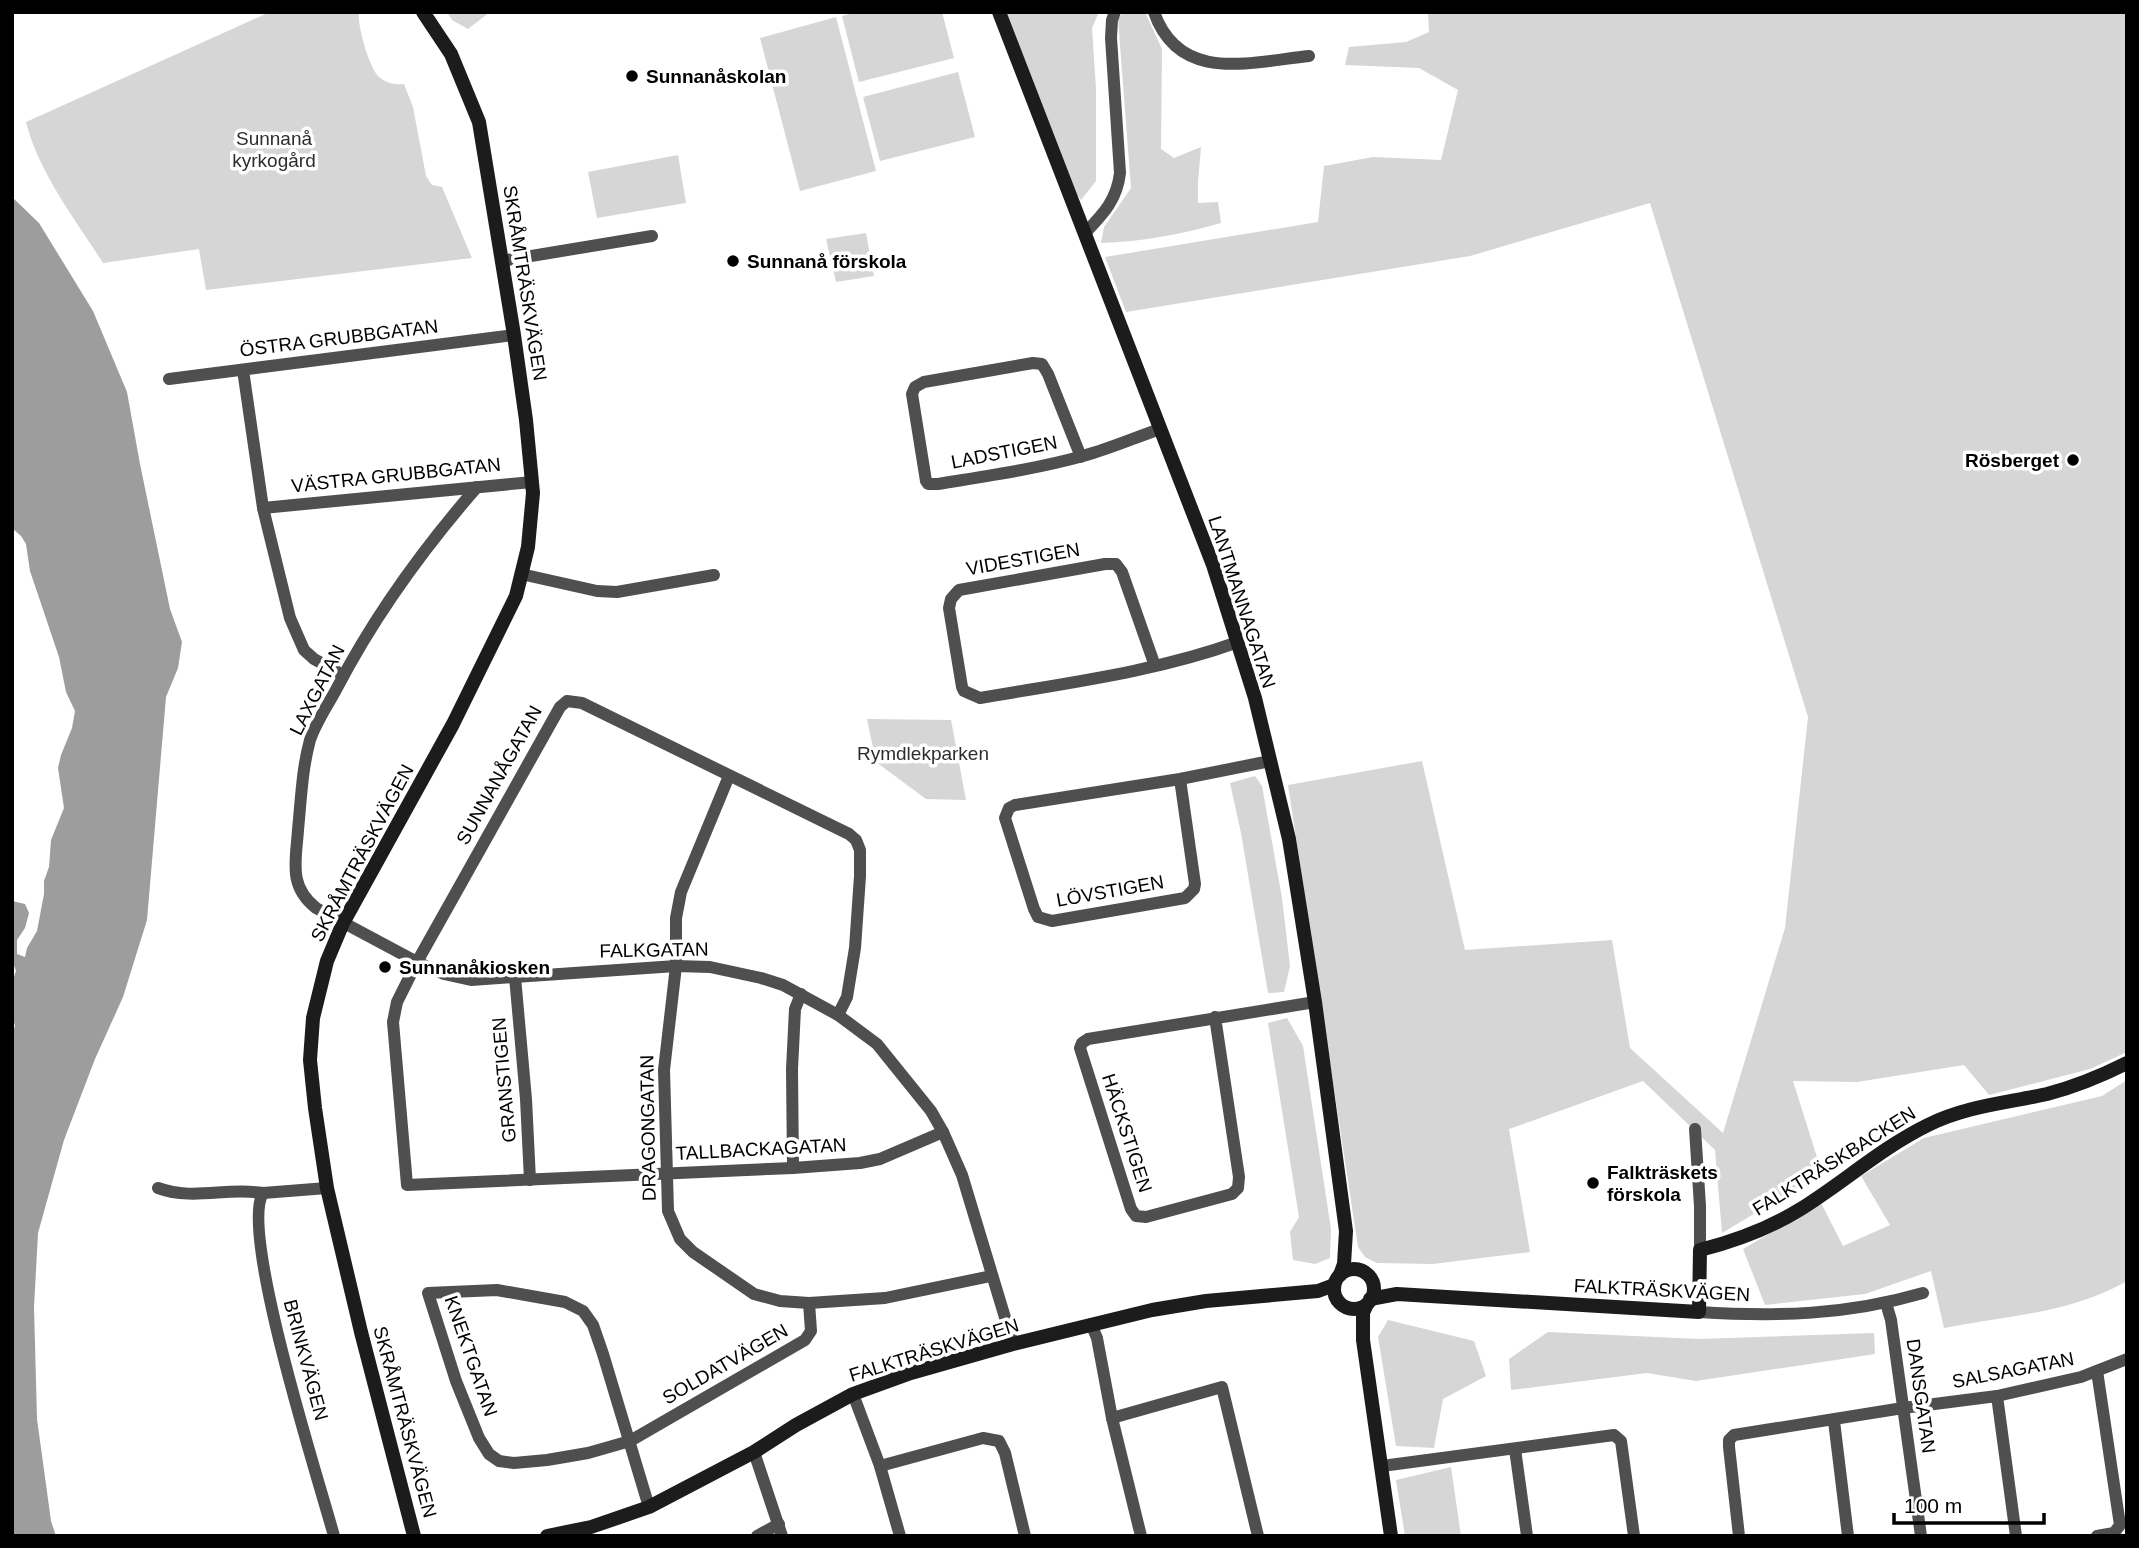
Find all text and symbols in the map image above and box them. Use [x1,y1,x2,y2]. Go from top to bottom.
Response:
place label: Sunnanåskolan [646,66,786,87]
marker: Sunnanåskolan [624,68,640,84]
park label: Sunnanå kyrkogård [232,128,316,171]
street label: SKRÅMTRÄSKVÄGEN [499,184,551,382]
place label: Sunnanå förskola [747,251,907,272]
marker: Sunnanå förskola [725,253,741,269]
street label: ÖSTRA GRUBBGATAN [239,315,439,361]
street label: LADSTIGEN [949,431,1059,473]
place label: Rösberget [1965,450,2060,471]
marker: Rösberget [2065,452,2081,468]
street label: VÄSTRA GRUBBGATAN [290,454,502,496]
street label: LANTMANNAGATAN [1204,513,1280,691]
street label: VIDESTIGEN [965,539,1081,579]
street label: LAXGATAN [285,641,349,739]
street label: SUNNANÅGATAN [452,702,546,848]
park label: Rymdlekparken [857,743,989,764]
street label: SKRÅMTRÄSKVÄGEN [306,761,418,945]
street label: LÖVSTIGEN [1055,871,1165,911]
street label: FALKGATAN [599,939,709,961]
place label: Sunnanåkiosken [399,957,550,978]
marker: Sunnanåkiosken [377,959,393,975]
street label: GRANSTIGEN [488,1017,520,1143]
street label: DRAGONGATAN [636,1055,660,1201]
street label: HÄCKSTIGEN [1098,1071,1156,1195]
street label: FALKTRÄSKBACKEN [1749,1102,1919,1220]
street label: TALLBACKAGATAN [675,1134,847,1164]
place label: Falkträskets förskola [1607,1162,1718,1205]
marker: Falkträskets förskola [1585,1175,1601,1191]
street label: FALKTRÄSKVÄGEN [1573,1275,1751,1305]
street label: KNEKTGATAN [441,1293,501,1419]
street label: BRINKVÄGEN [280,1297,332,1423]
street label: FALKTRÄSKVÄGEN [847,1314,1021,1386]
street label: SOLDATVÄGEN [659,1320,791,1408]
street label: SKRÅMTRÄSKVÄGEN [369,1324,441,1520]
street label: DANSGATAN [1903,1337,1939,1455]
street label: SALSAGATAN [1950,1348,2076,1392]
scale bar [1894,1482,2044,1526]
text: 100 m [1904,1494,1962,1517]

